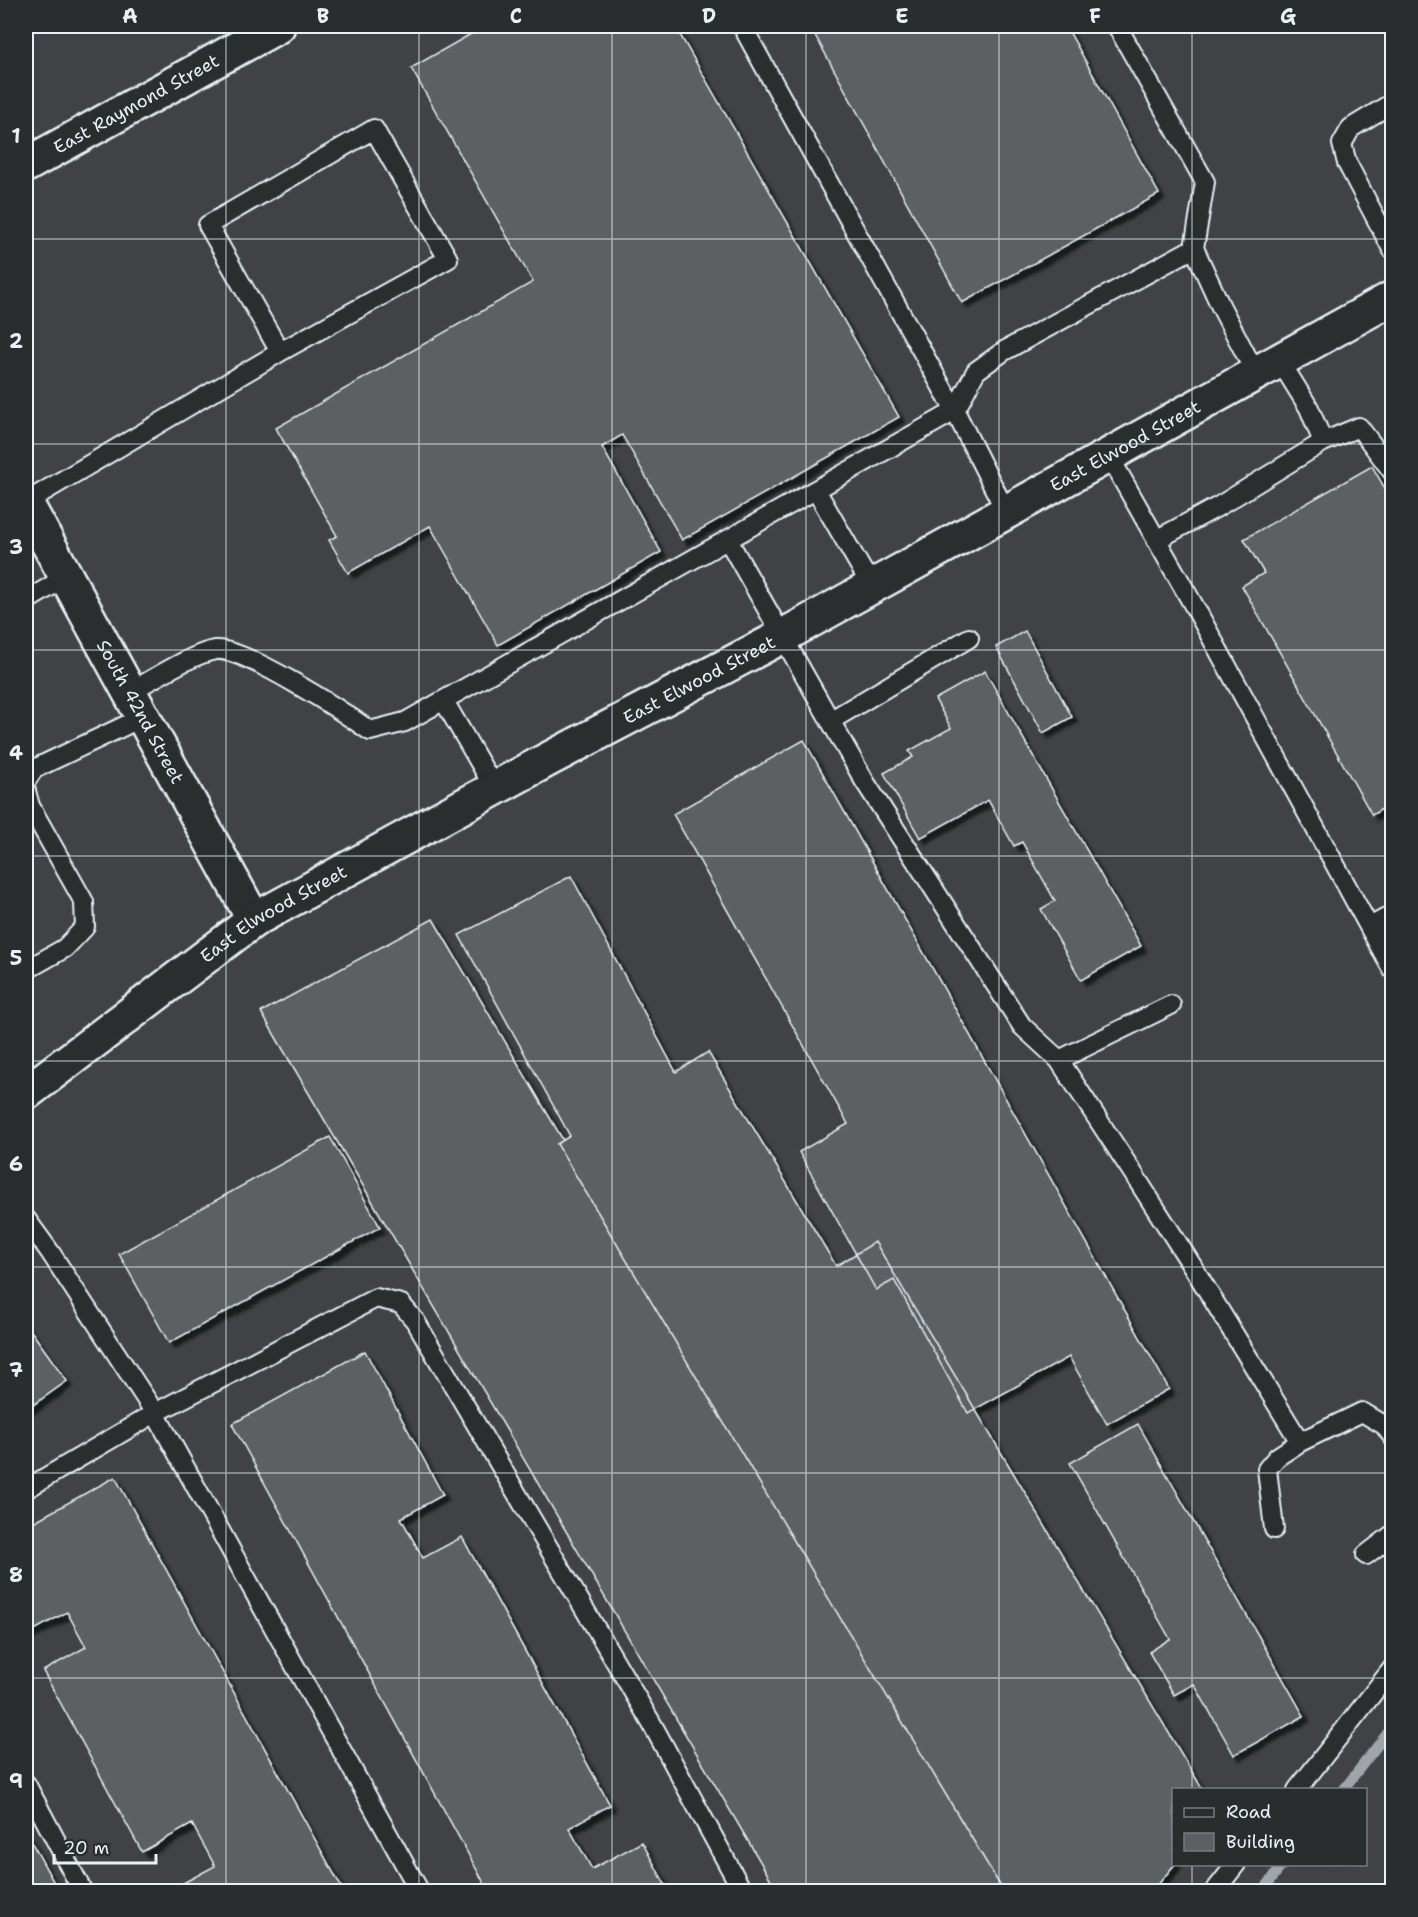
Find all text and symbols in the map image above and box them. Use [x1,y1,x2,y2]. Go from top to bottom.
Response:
text: A [122,3,138,29]
text: B [317,3,329,29]
text: C [510,3,522,29]
text: D [702,3,716,29]
text: E [895,3,909,29]
text: F [1089,3,1101,29]
text: G [1280,3,1296,29]
street label: East Raymond Street [49,49,224,159]
text: 1 [11,123,21,149]
text: 2 [9,328,23,354]
street label: East Elwood Street [1046,395,1205,497]
text: 3 [9,534,23,560]
street label: East Elwood Street [619,630,780,730]
street label: South 42nd Street [91,636,189,788]
text: 4 [9,740,23,766]
street label: East Elwood Street [195,860,351,969]
text: 5 [10,945,22,971]
text: 6 [9,1151,23,1177]
text: 7 [9,1357,23,1383]
text: 8 [9,1562,23,1588]
text: 9 [9,1768,23,1794]
legend [1172,1788,1367,1866]
text: Road [1226,1800,1271,1824]
scale bar [54,1827,156,1865]
text: Building [1226,1830,1295,1854]
text: 20 m [63,1836,109,1860]

